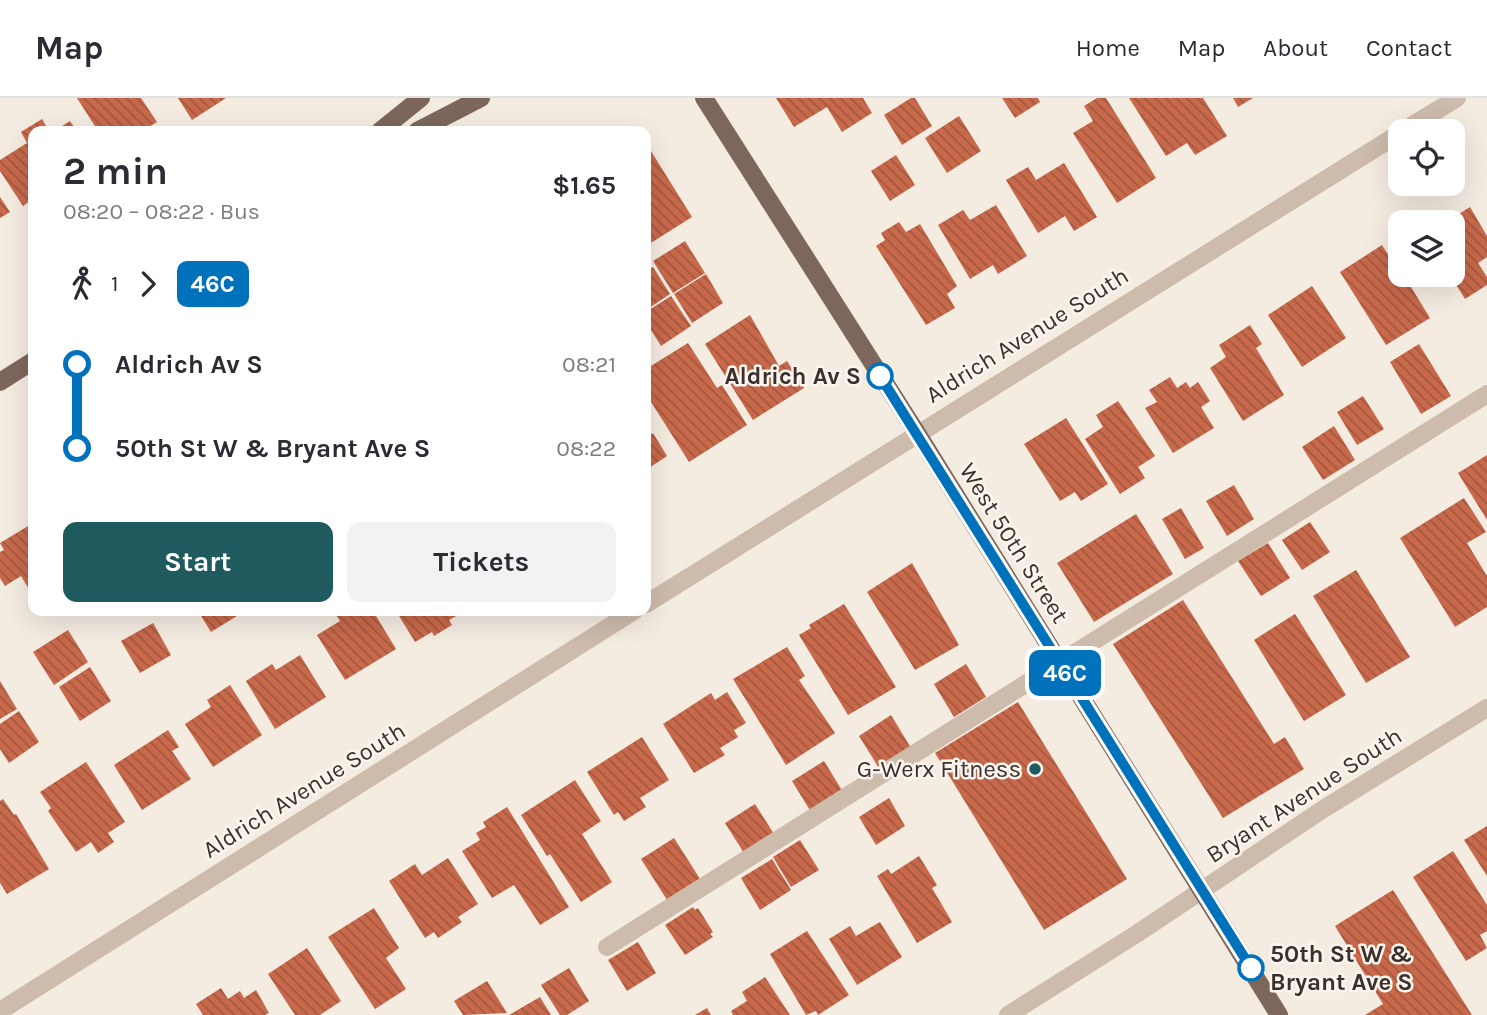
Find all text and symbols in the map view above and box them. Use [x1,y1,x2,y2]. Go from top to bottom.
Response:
text: Map [35,29,103,67]
text: Home [1076,34,1140,62]
text: Map [1178,34,1225,62]
text: About [1263,34,1328,62]
text: Contact [1366,34,1452,62]
map controls [1388,119,1465,287]
button: locate [1388,119,1465,196]
text: 2 min [63,149,168,194]
text: $1.65 [552,170,616,201]
text: 08:20 – 08:22 · Bus [63,198,260,225]
button: layers [1388,210,1465,287]
street label: Aldrich Avenue South [921,261,1133,409]
icon: walk [63,265,101,303]
icon: forward [129,265,167,303]
text: 1 [111,270,119,297]
text: 46C [191,270,235,298]
text: Aldrich Av S [115,349,263,380]
text: 08:21 [562,351,616,378]
place label: Aldrich Av S [725,362,861,390]
marker: Aldrich Av S [867,363,893,389]
text: 50th St W & Bryant Ave S [115,433,430,464]
text: 08:22 [556,435,616,462]
street label: West 50th Street [954,458,1074,628]
button: Start [63,522,333,602]
button: Tickets [347,522,616,602]
line badge: 46C [1025,650,1105,696]
text: 46C [1043,659,1087,687]
street label: Aldrich Avenue South [198,716,410,864]
street label: Bryant Avenue South [1201,721,1407,869]
place label: G-Werx Fitness [857,755,1021,783]
marker: G-Werx Fitness [1027,761,1043,777]
place label: 50th St W & Bryant Ave S [1270,940,1413,996]
marker: 50th St W & Bryant Ave S [1238,955,1264,981]

